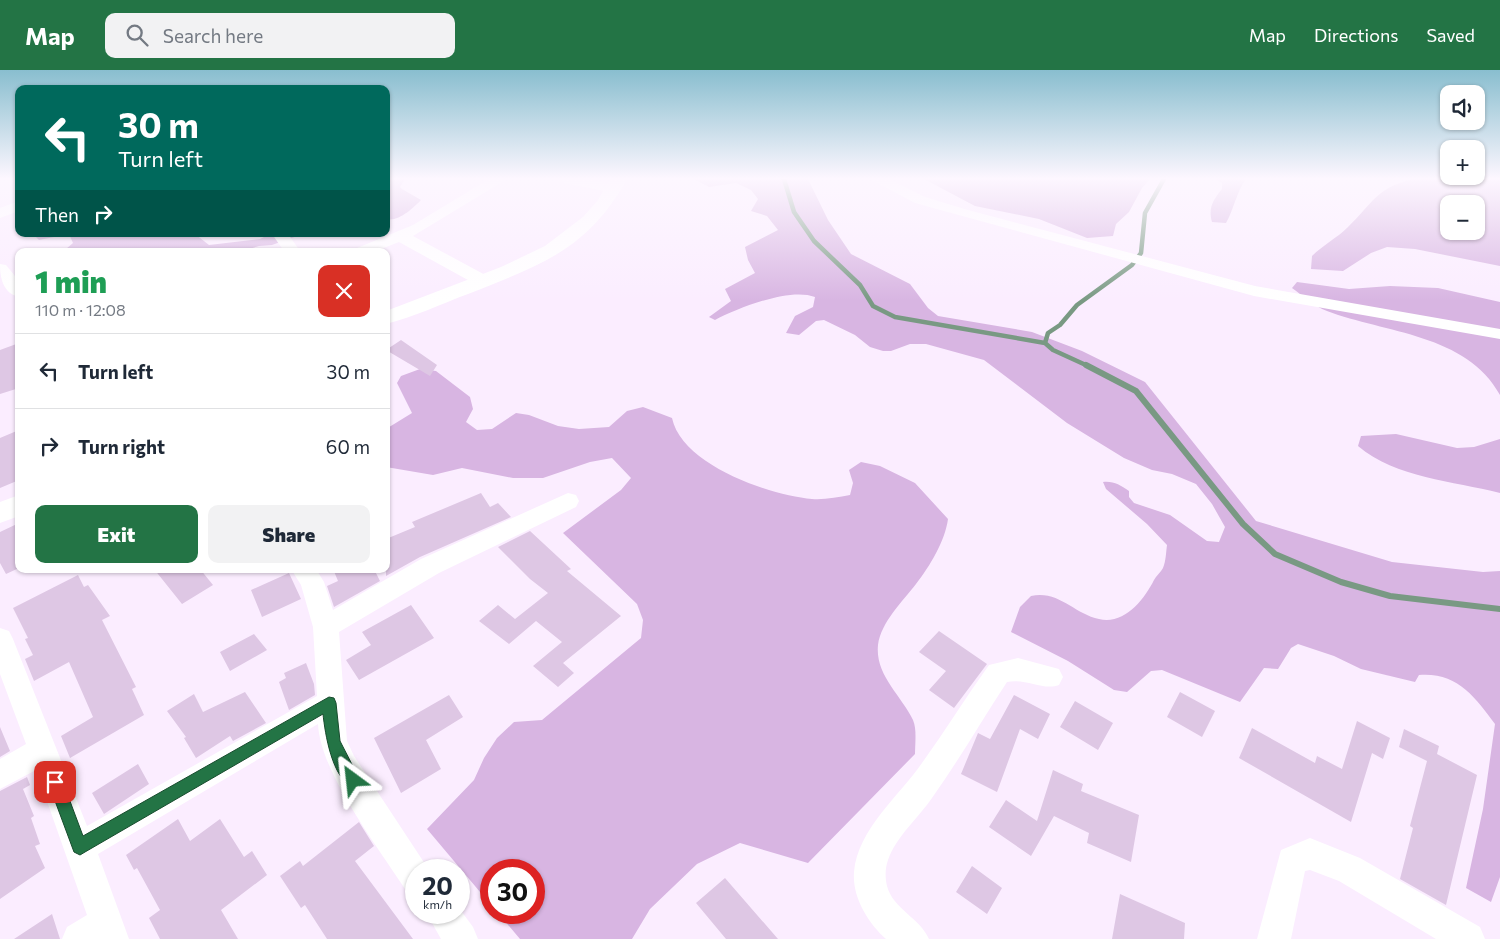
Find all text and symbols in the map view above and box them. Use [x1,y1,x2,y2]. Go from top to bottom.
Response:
search box [105,13,455,58]
text: Map [25,21,75,50]
icon: search [123,21,151,49]
text: Search here [163,24,263,47]
text: Map [1249,24,1286,46]
text: Directions [1314,24,1398,46]
text: Saved [1426,24,1475,46]
map controls [1440,85,1485,240]
button: sound [1440,85,1485,130]
text: 30 m [118,102,199,145]
icon: left [35,105,100,170]
button: + [1440,140,1485,185]
text: Turn left [118,145,203,172]
button: − [1440,195,1485,240]
icon: right [89,200,117,228]
text: Then [35,203,79,226]
text: 1 min [35,262,107,299]
button: close [318,265,370,317]
text: 110 m · 12:08 [35,300,126,319]
icon: left [35,357,63,385]
text: Turn left [78,360,153,383]
text: 30 m [327,360,370,383]
icon: right [35,432,63,460]
text: Turn right [78,435,165,458]
text: 60 m [326,435,370,458]
button: Exit [35,505,198,563]
button: Share [208,505,370,563]
position arrow [326,753,378,805]
pin [34,761,76,803]
icon: arrive [41,768,69,796]
speed limit sign: 30 [480,859,545,924]
text: 20 [422,870,453,900]
text: km/h [423,897,452,911]

